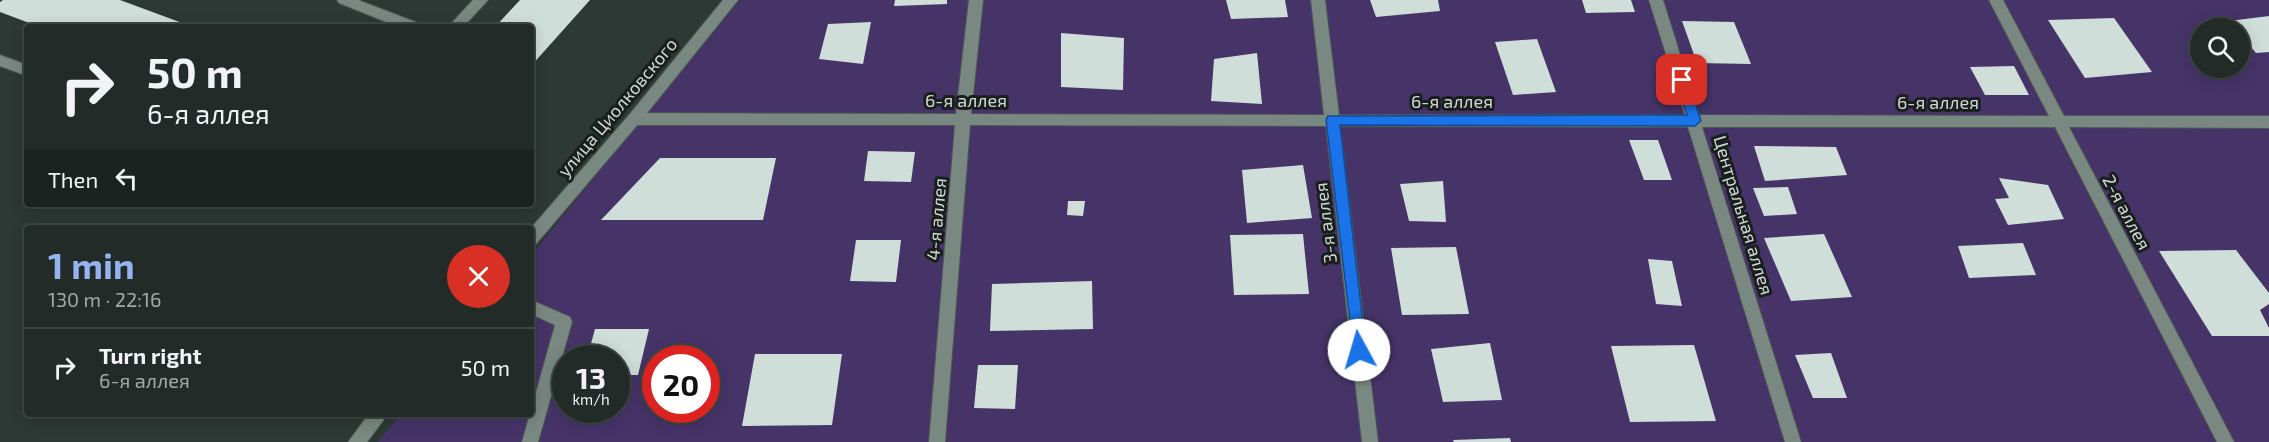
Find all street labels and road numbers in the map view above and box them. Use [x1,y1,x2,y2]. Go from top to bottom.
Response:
street label: улица Циолковского [552,33,682,181]
street label: 6-я аллея [925,89,1007,111]
street label: 6-я аллея [1411,90,1493,112]
street label: 6-я аллея [1897,91,1979,113]
street label: Центральная аллея [1709,133,1779,297]
street label: 2-я аллея [2098,171,2156,253]
street label: 4-я аллея [921,177,951,261]
street label: 3-я аллея [1309,181,1341,265]

